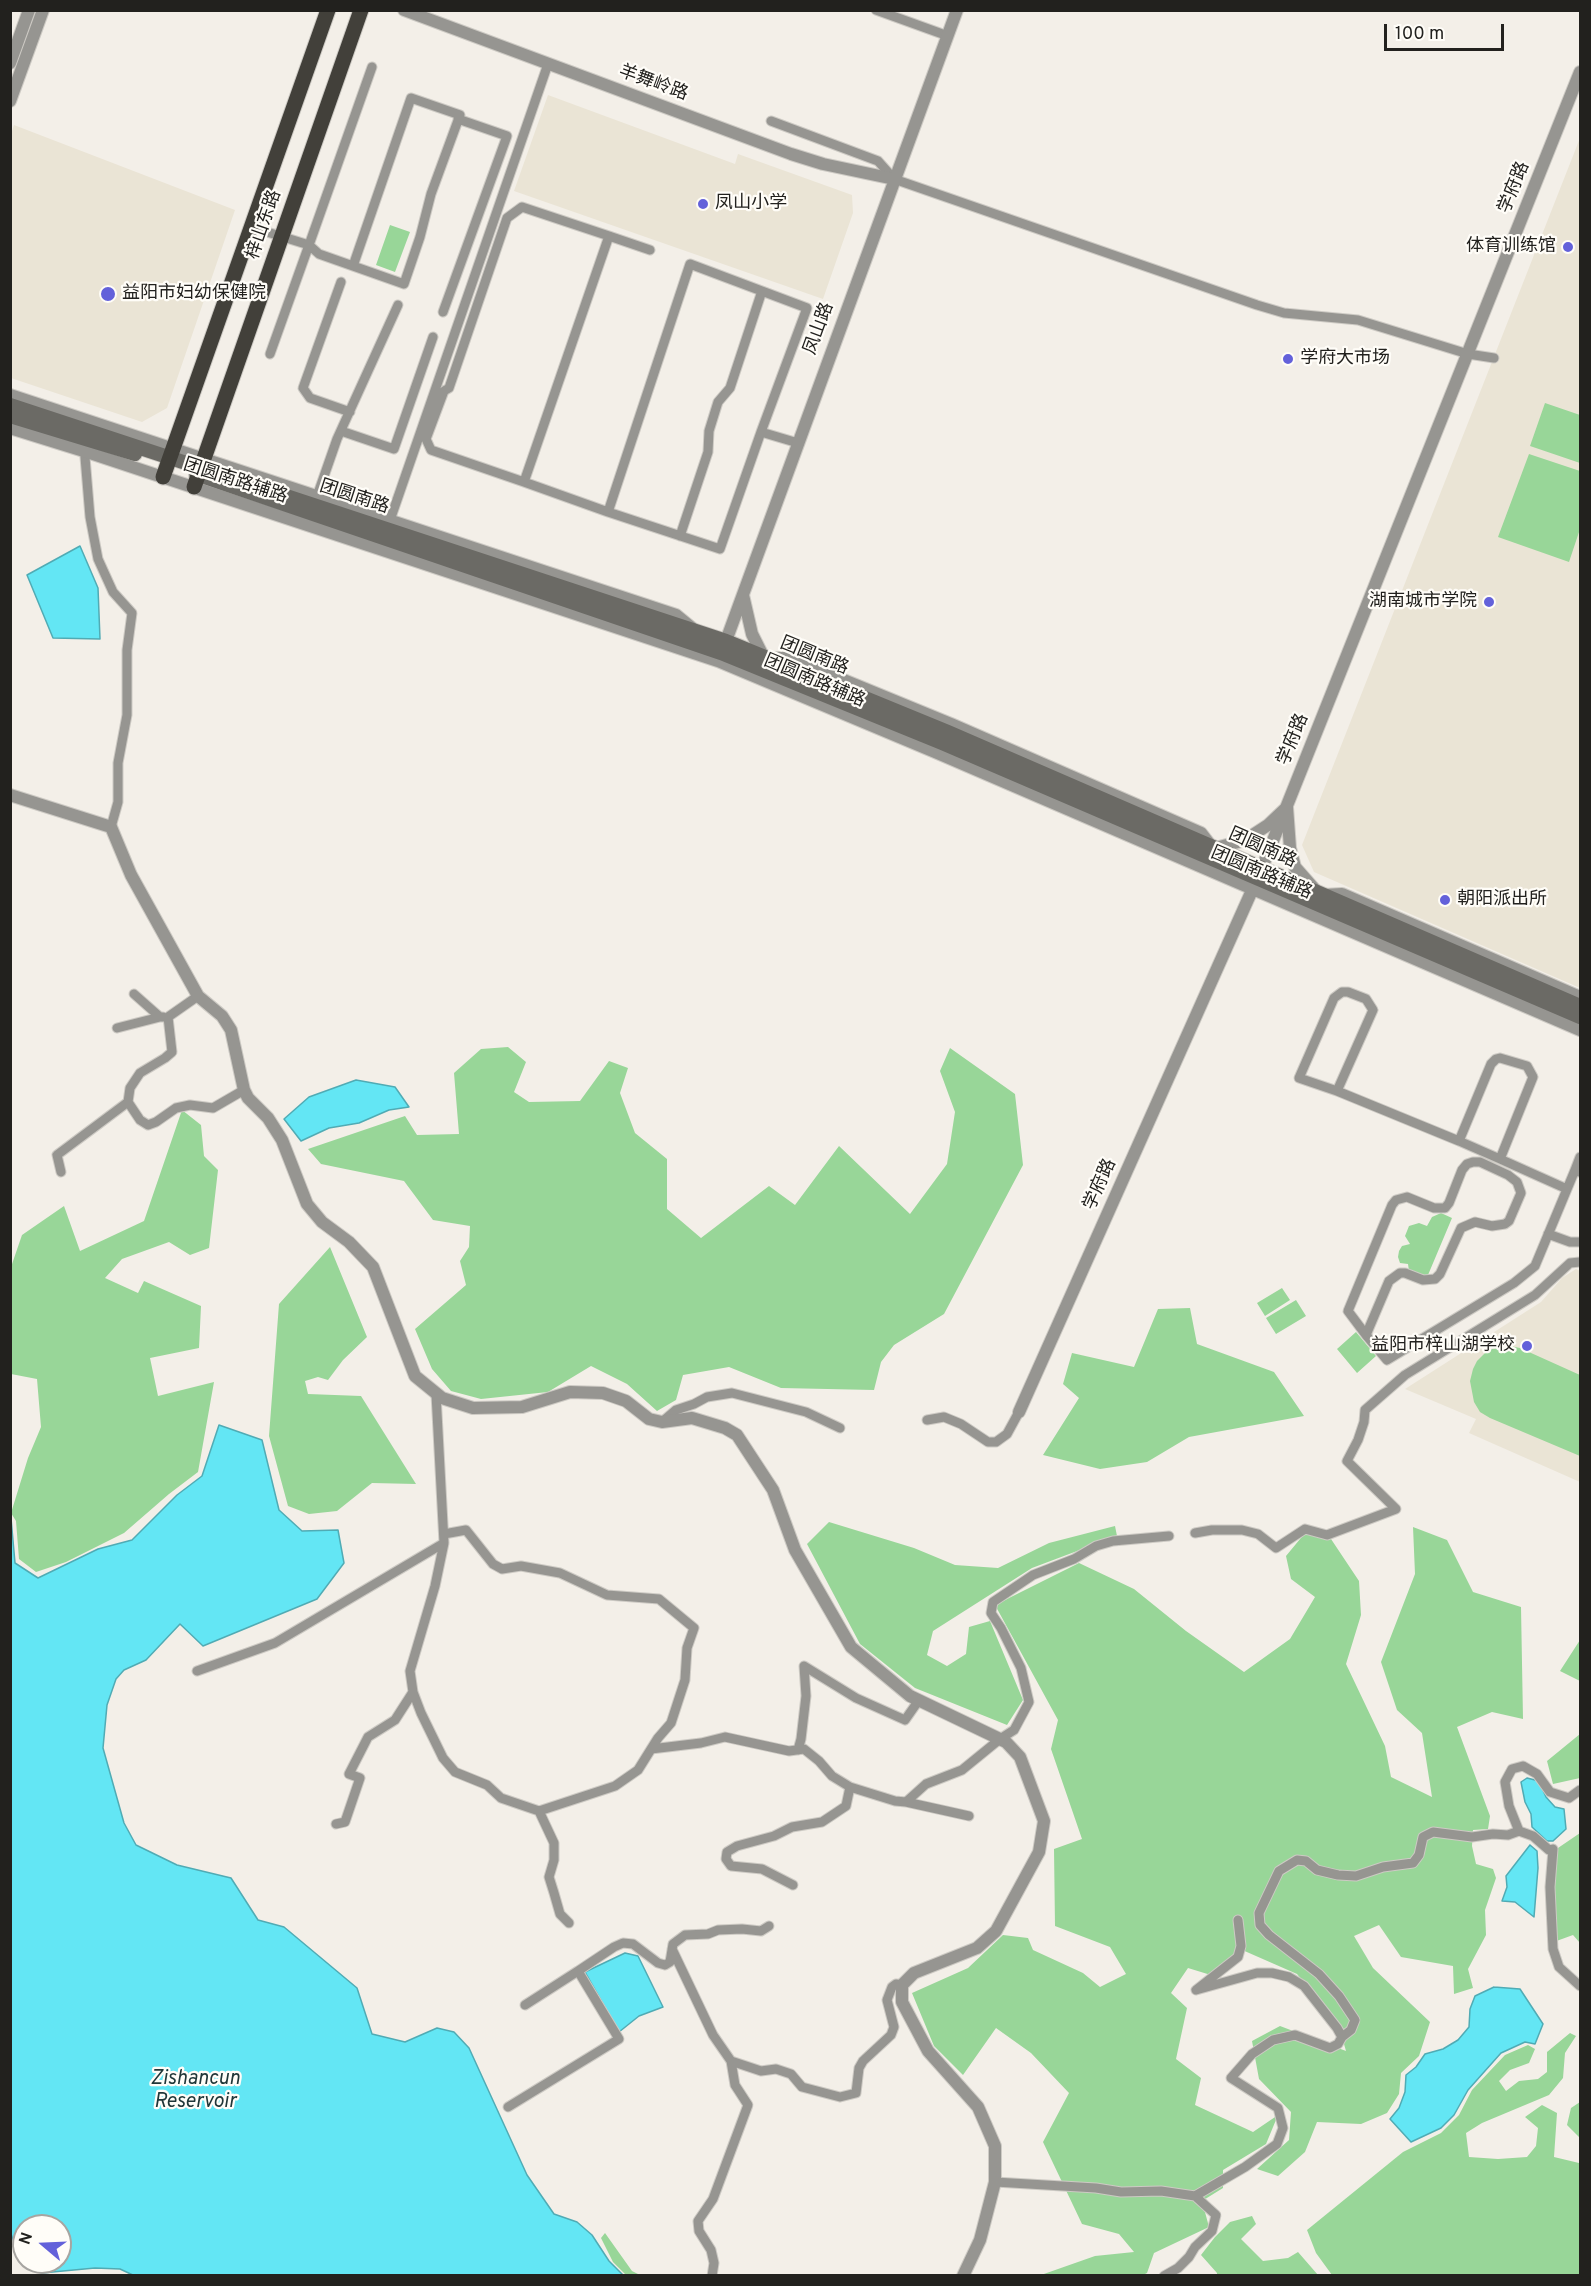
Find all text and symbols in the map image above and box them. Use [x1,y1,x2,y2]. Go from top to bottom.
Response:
scale bar [1387,12,1507,50]
text: 100 m [1395,23,1444,46]
street label: 羊舞岭路 [615,62,691,106]
street label: 学府路 [1495,159,1535,217]
street label: 梓山东路 [243,187,287,263]
place label: 凤山小学 [715,193,787,215]
marker: 凤山小学 [696,197,710,211]
place label: 体育训练馆 [1466,236,1556,258]
marker: 体育训练馆 [1561,240,1575,254]
place label: 益阳市妇幼保健院 [122,283,266,305]
marker: 益阳市妇幼保健院 [99,285,117,303]
street label: 凤山路 [801,300,839,358]
place label: 学府大市场 [1300,348,1390,370]
marker: 学府大市场 [1281,352,1295,366]
street label: 团圆南路辅路 [180,455,290,509]
street label: 团圆南路 [316,477,392,519]
place label: 湖南城市学院 [1369,591,1477,613]
marker: 湖南城市学院 [1482,595,1496,609]
street label: 团圆南路 [777,634,851,680]
street label: 团圆南路辅路 [760,651,868,713]
street label: 学府路 [1274,711,1314,769]
street label: 团圆南路 [1225,824,1299,874]
street label: 团圆南路辅路 [1207,843,1315,905]
place label: 朝阳派出所 [1457,889,1547,911]
marker: 朝阳派出所 [1438,893,1452,907]
street label: 学府路 [1080,1156,1122,1214]
place label: 益阳市梓山湖学校 [1371,1335,1515,1357]
marker: 益阳市梓山湖学校 [1520,1339,1534,1353]
water label: Zishancun Reservoir [150,2068,240,2115]
north arrow [12,2214,72,2274]
text: N [16,2230,38,2247]

